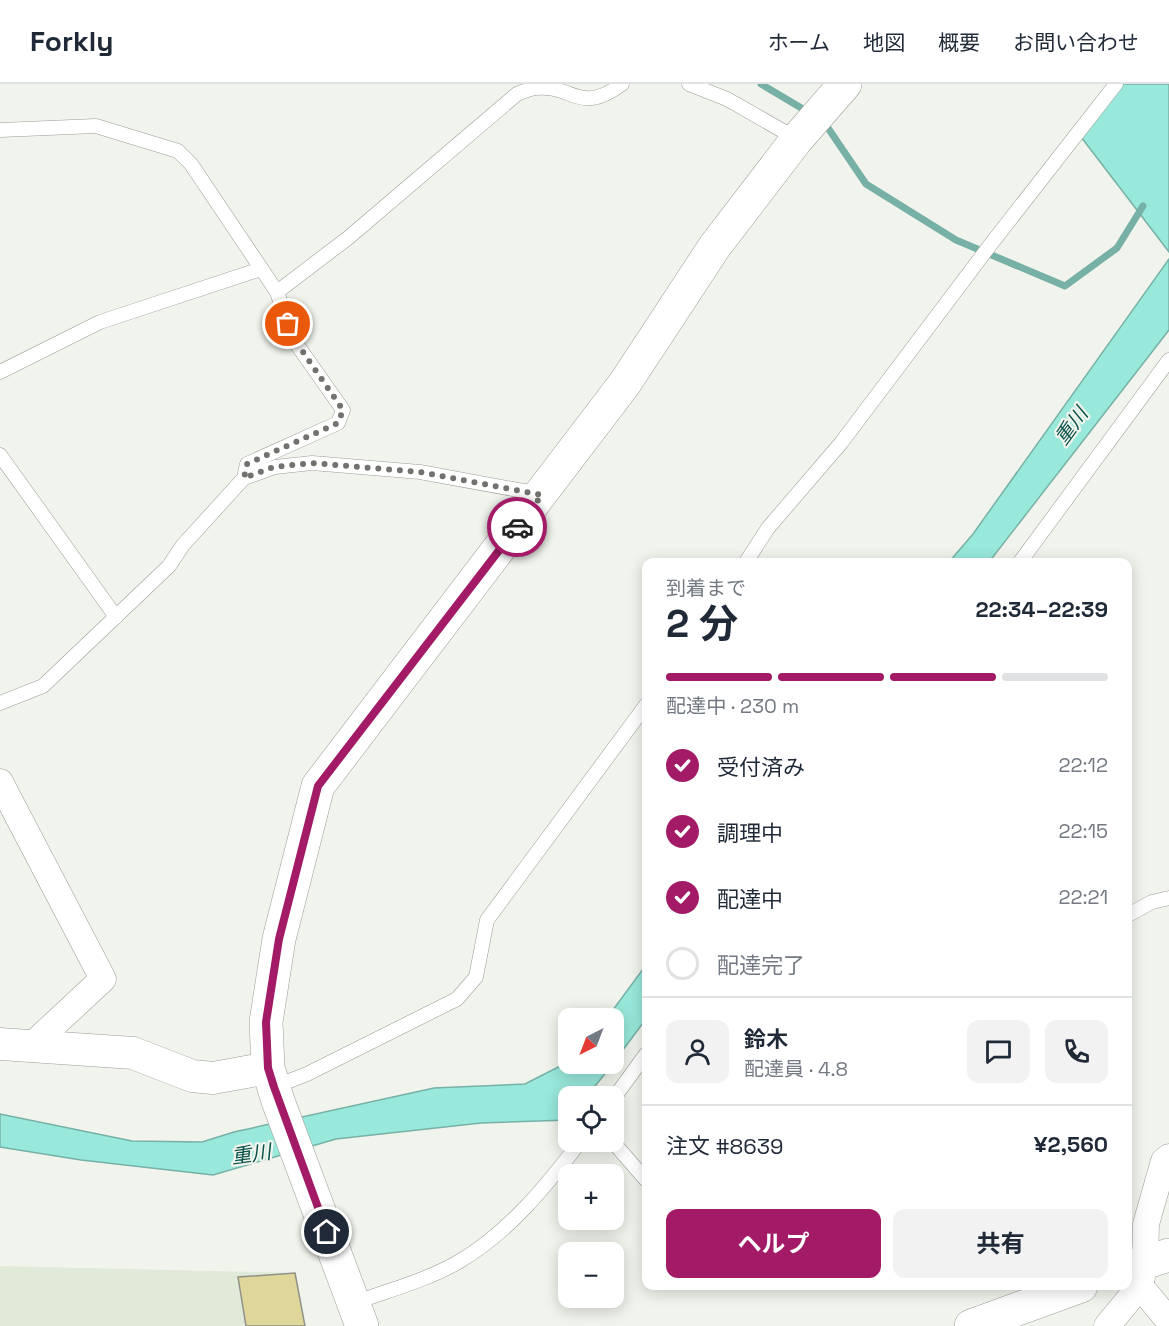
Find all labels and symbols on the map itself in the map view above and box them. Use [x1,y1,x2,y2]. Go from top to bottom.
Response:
pin [262,298,313,349]
water label: 重川 [1049,401,1094,450]
courier [487,497,547,557]
north arrow [558,1008,624,1074]
water label: 重川 [229,1138,275,1170]
pin [301,1206,352,1257]

